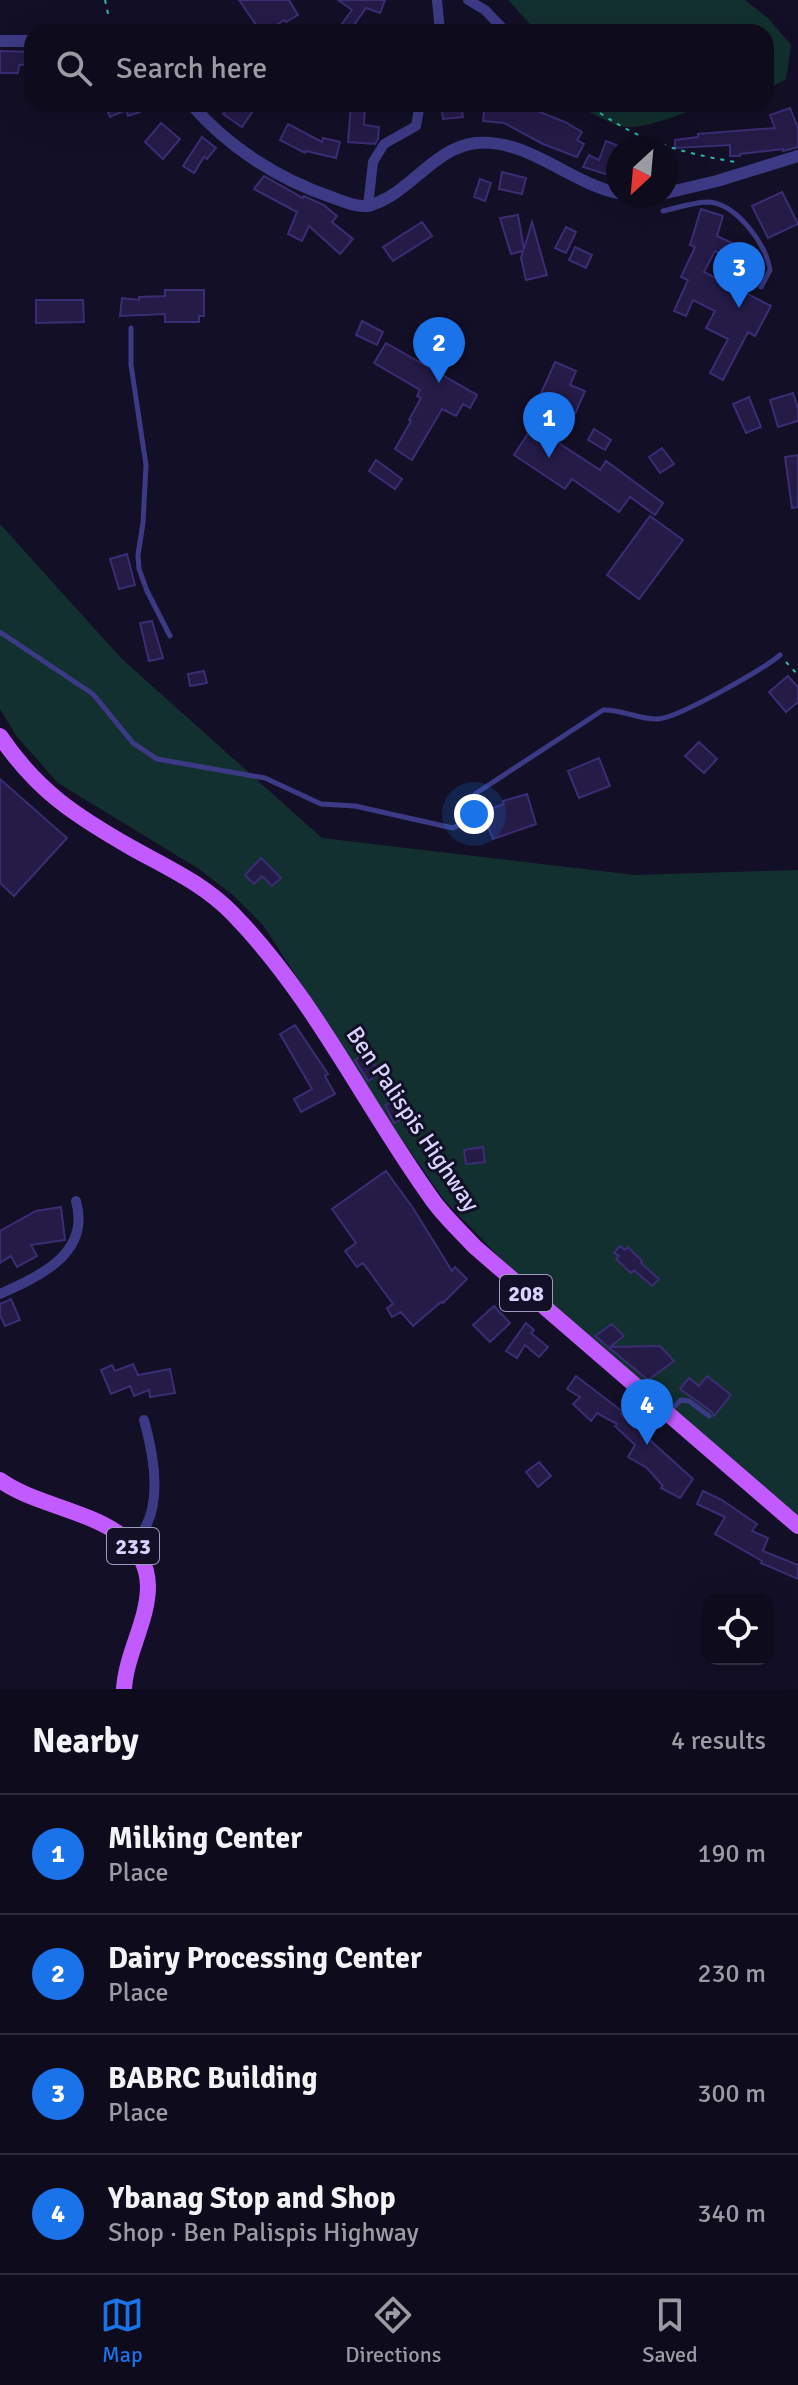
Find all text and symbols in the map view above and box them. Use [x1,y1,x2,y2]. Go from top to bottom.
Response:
search box [24,24,774,112]
icon: search [52,46,96,90]
text: Search here [116,50,267,87]
north arrow [606,136,678,208]
pin: 3 [713,242,765,308]
pin: 2 [413,317,465,383]
pin: 1 [523,392,575,458]
your location [454,794,494,834]
street label: Ben Palispis Highway [340,1021,486,1217]
road number: 208 [500,1275,552,1311]
pin: 4 [621,1379,673,1445]
road number: 233 [107,1528,159,1564]
map controls [702,1593,774,1665]
button: locate [702,1593,774,1665]
text: Nearby [32,1720,139,1762]
text: 4 results [671,1725,766,1757]
text: Milking Center [108,1820,302,1857]
text: 1 [51,1838,65,1870]
text: 190 m [697,1838,766,1870]
text: Place [108,1857,169,1889]
text: Dairy Processing Center [108,1940,422,1977]
text: 2 [51,1958,65,1990]
text: 230 m [697,1958,766,1990]
text: Place [108,1977,169,2009]
text: BABRC Building [108,2060,318,2097]
text: 3 [51,2078,65,2110]
text: 300 m [697,2078,766,2110]
text: Place [108,2097,169,2129]
text: Ybanag Stop and Shop [108,2180,396,2217]
text: 4 [51,2198,65,2230]
text: 340 m [697,2198,766,2230]
text: Shop · Ben Palispis Highway [108,2217,419,2249]
tab: Map [100,2293,144,2368]
tab: Directions [345,2293,441,2368]
tab: Saved [642,2293,698,2368]

